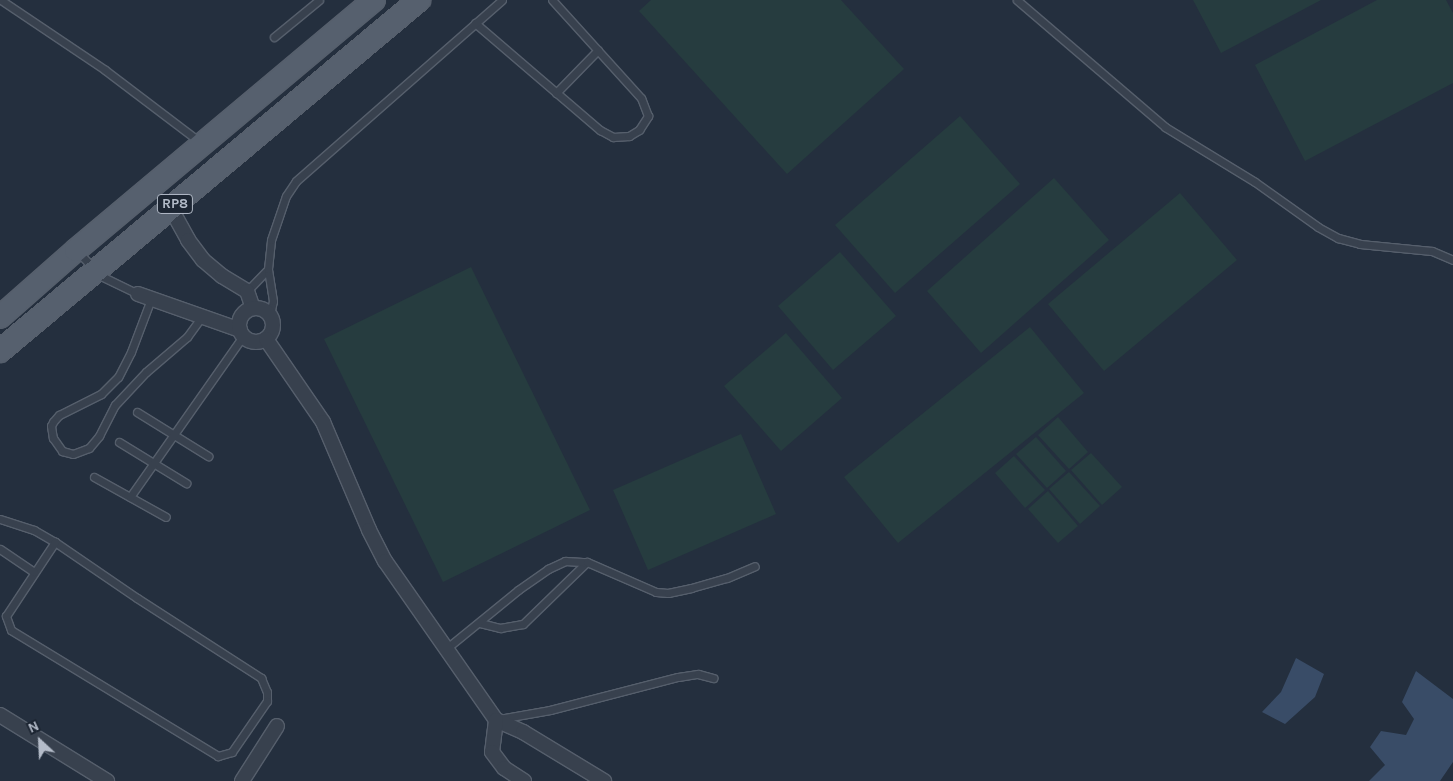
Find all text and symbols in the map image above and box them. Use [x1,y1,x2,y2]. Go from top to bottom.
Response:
road number: RP8 [156,192,194,215]
north arrow [15,716,65,766]
text: N [25,717,42,737]

